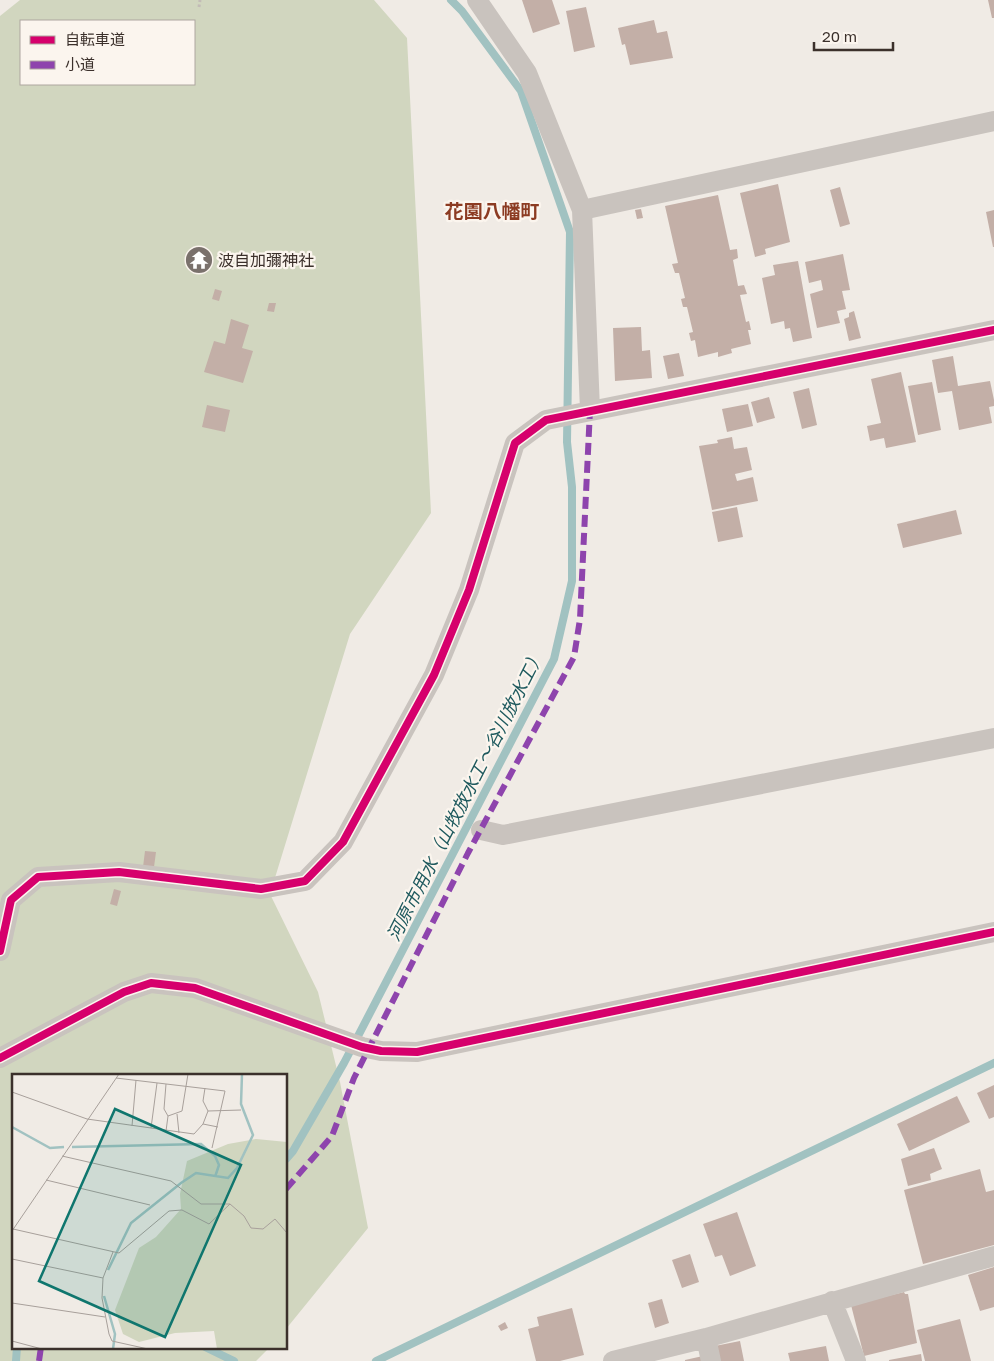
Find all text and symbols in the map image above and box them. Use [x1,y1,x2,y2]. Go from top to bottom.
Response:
legend [20,20,195,85]
scale bar [814,20,893,52]
text: 20 m [822,27,857,45]
text: 自転車道 [65,30,125,48]
text: 小道 [65,55,95,73]
district label: 花園八幡町 [444,199,540,222]
temple icon: 波自加彌神社 [184,245,214,275]
place label: 波自加彌神社 [218,250,314,270]
water label: 河原市用水（山牧放水工～谷川放水工） [382,646,548,944]
inset map [12,1074,288,1348]

